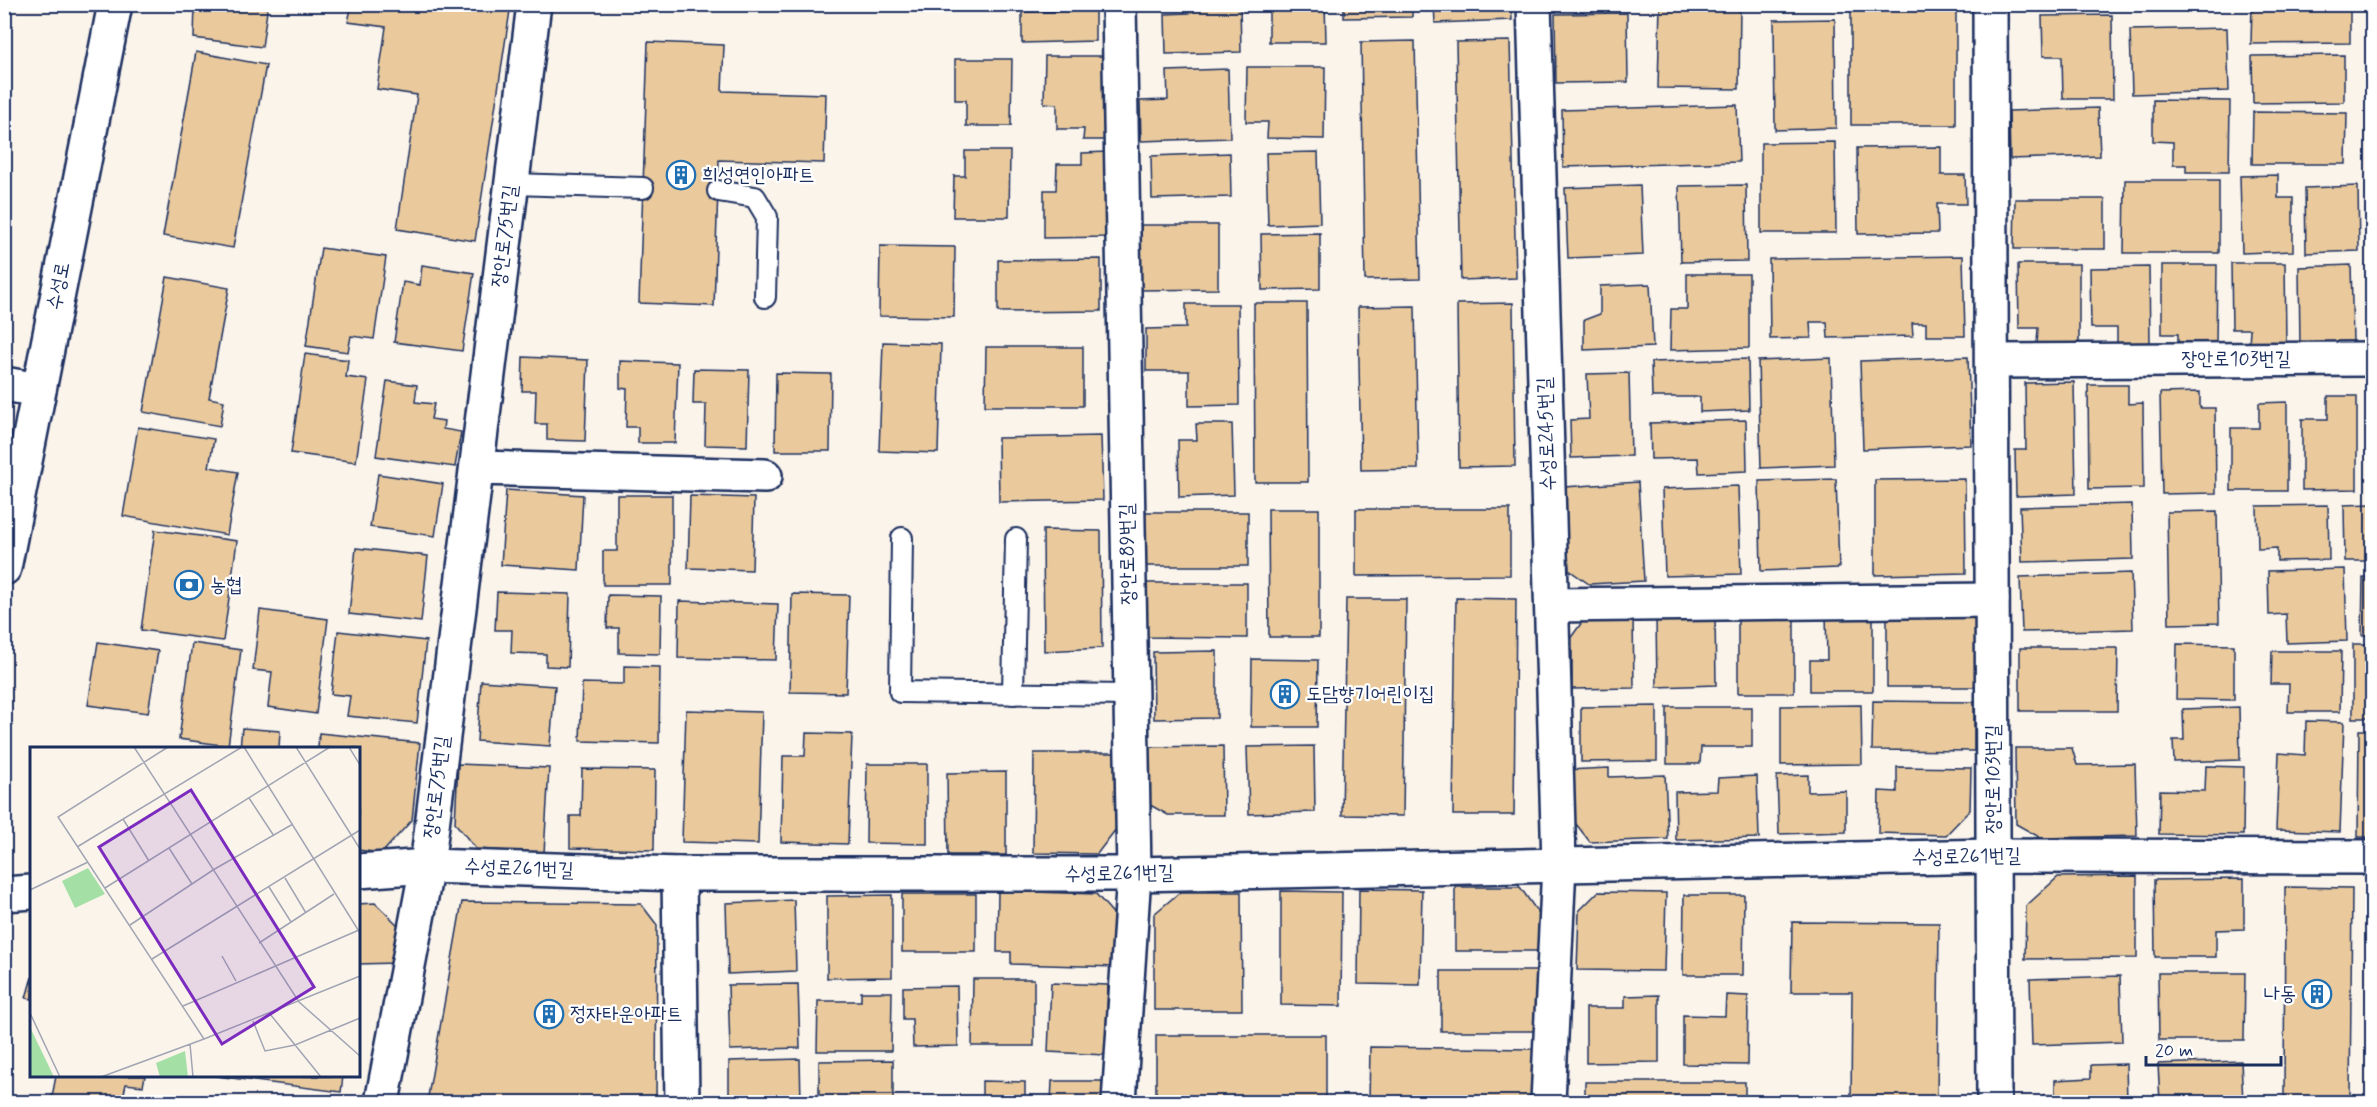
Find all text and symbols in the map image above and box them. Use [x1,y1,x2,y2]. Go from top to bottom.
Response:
building icon: 희성연인아파트 [665,159,697,191]
place label: 희성연인아파트 [702,162,815,189]
street label: 장안로75번길 [485,183,525,289]
street label: 수성로 [41,260,77,312]
street label: 장안로103번길 [2181,346,2291,373]
street label: 수성로245번길 [1532,377,1562,491]
street label: 장안로89번길 [1114,503,1142,605]
bank icon: 농협 [173,569,205,601]
place label: 농협 [210,572,242,599]
building icon: 도담향기어린이집 [1269,678,1301,710]
place label: 도담향기어린이집 [1306,681,1435,708]
street label: 장안로103번길 [1980,724,2007,834]
street label: 장안로75번길 [417,734,457,840]
inset map [30,747,360,1077]
street label: 수성로261번길 [1911,843,2021,871]
street label: 수성로261번길 [464,854,574,884]
street label: 수성로261번길 [1064,860,1174,888]
building icon: 나동 [2301,978,2333,1010]
place label: 나동 [2264,981,2296,1008]
building icon: 정자타운아파트 [533,998,565,1030]
place label: 정자타운아파트 [570,1001,683,1028]
scale bar [2146,1029,2281,1067]
text: 20 m [2155,1039,2193,1063]

